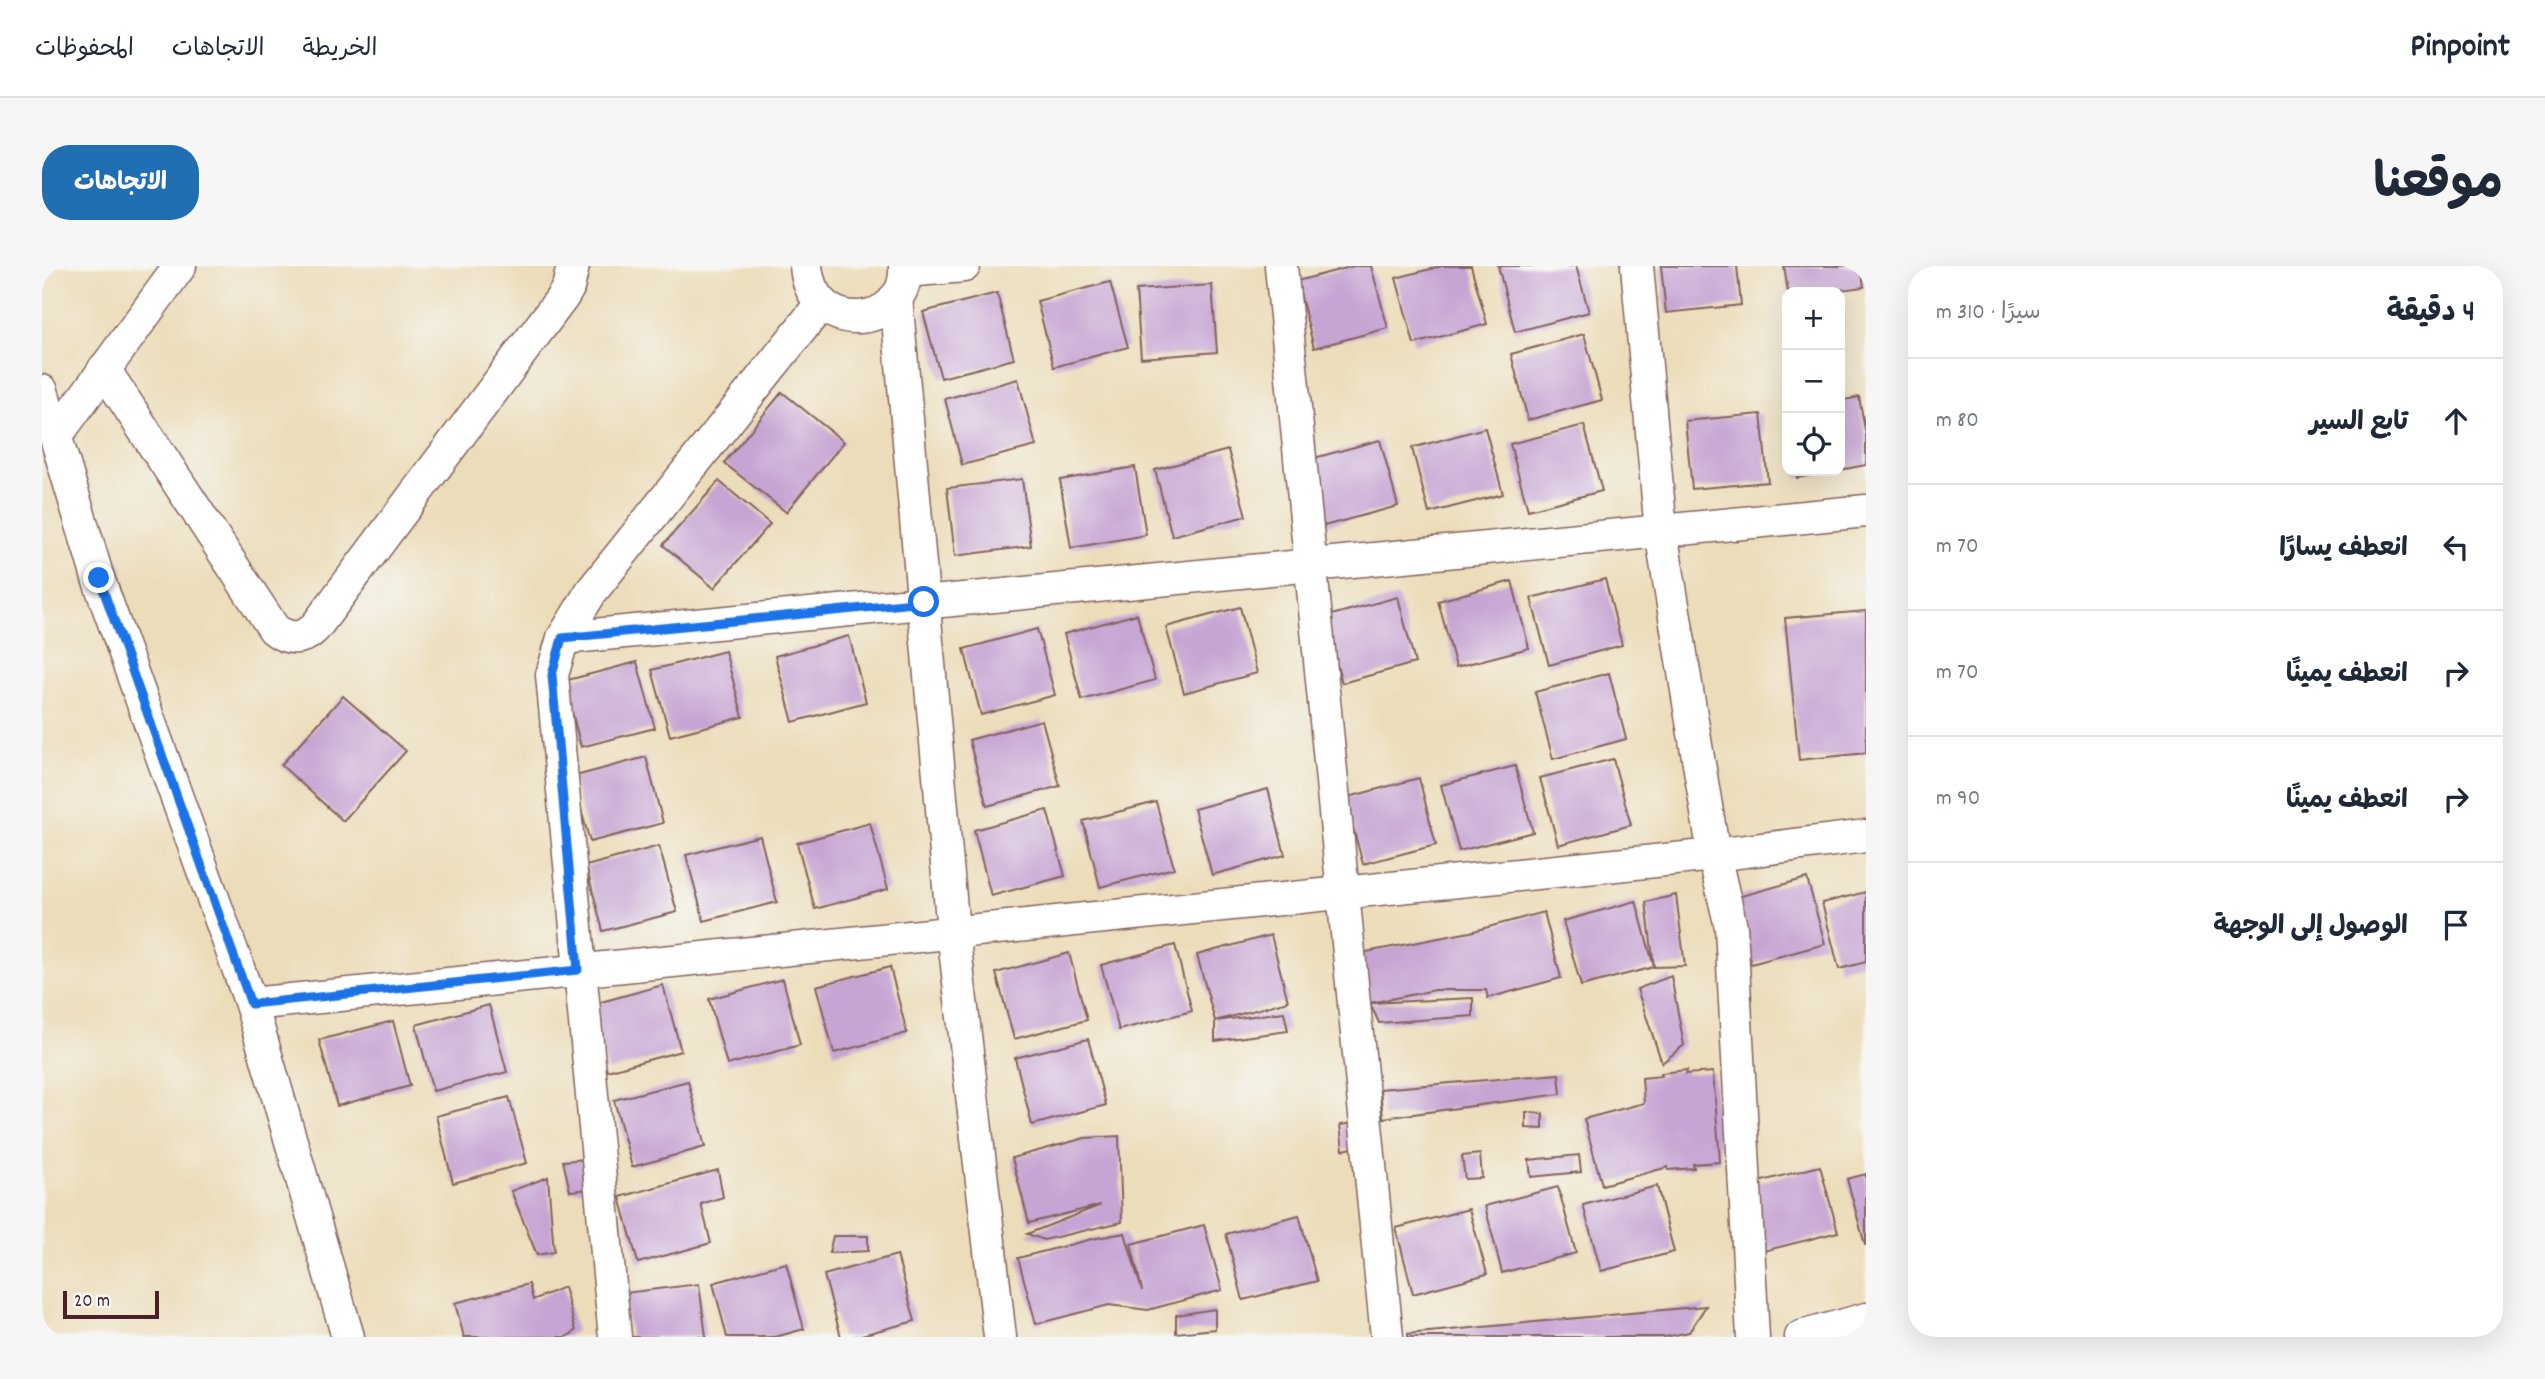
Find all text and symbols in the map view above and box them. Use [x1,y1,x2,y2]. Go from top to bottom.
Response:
text: Pinpoint [2410,25,2510,72]
text: المحفوظات [35,33,134,67]
text: الاتجاهات [172,33,265,67]
text: الخريطة [303,33,377,67]
button: الاتجاهات [42,145,199,220]
text: موقعنا [2373,151,2503,221]
map controls [1782,287,1845,476]
button: + [1782,287,1845,350]
text: 4 دقيقة [2386,293,2475,336]
text: سيرًا · 310 m [1936,297,2041,330]
button: − [1782,350,1845,413]
icon: ahead [2437,402,2475,440]
text: 80 m [1936,405,1979,438]
text: تابع السير [2309,405,2408,442]
button: locate [1782,413,1845,476]
icon: left [2437,528,2475,566]
text: 70 m [1936,531,1978,564]
text: انعطف يسارًا [2279,531,2408,568]
route end [83,562,114,593]
route start [908,586,939,617]
icon: right [2437,654,2475,692]
text: 70 m [1936,657,1978,690]
text: انعطف يمينًا [2286,657,2408,694]
icon: right [2437,780,2475,818]
text: 90 m [1936,783,1980,816]
text: انعطف يمينًا [2286,783,2408,820]
icon: arrive [2437,906,2475,944]
text: الوصول إلى الوجهة [2213,909,2408,946]
scale bar [63,1288,159,1320]
text: 20 m [74,1289,110,1316]

